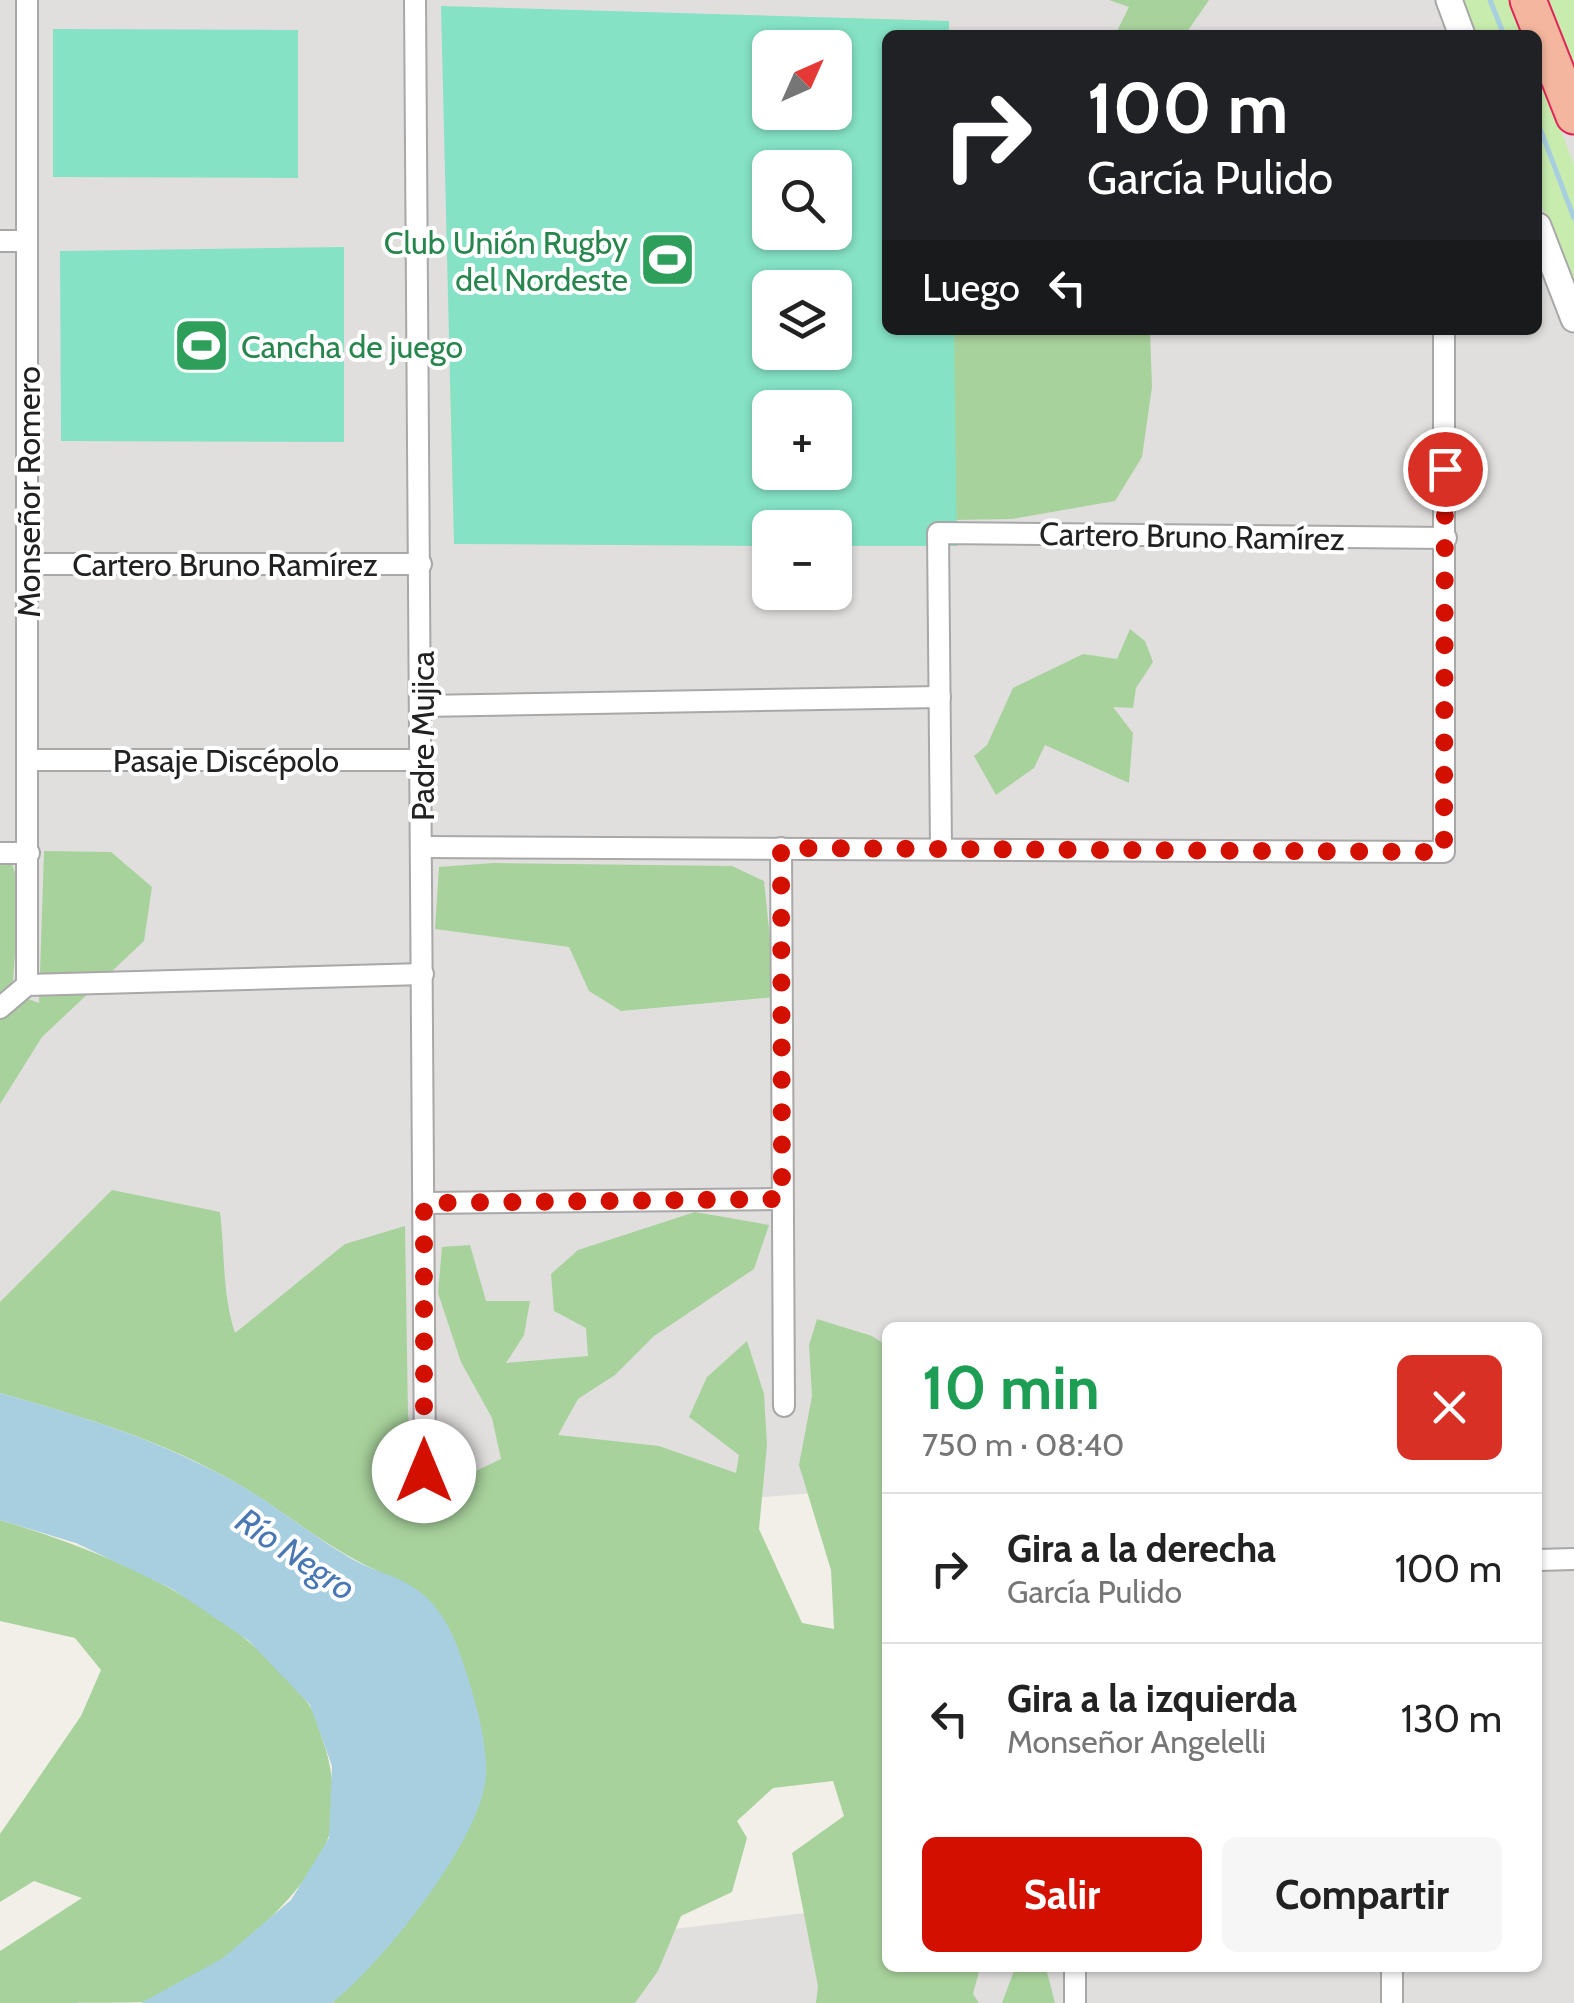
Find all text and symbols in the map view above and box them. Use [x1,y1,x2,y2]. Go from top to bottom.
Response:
north arrow [752,30,852,130]
map controls [752,30,852,610]
text: 100 m [1087,65,1288,151]
icon: right [922,70,1052,200]
button: search [752,150,852,250]
text: García Pulido [1087,151,1333,205]
place label: Club Unión Rugby del Nordeste [384,223,628,299]
sports icon: Club Unión Rugby del Nordeste [637,230,697,290]
icon: left [1040,260,1095,315]
text: Luego [922,264,1020,311]
button: layers [752,270,852,370]
sports icon: Cancha de juego [172,316,232,376]
place label: Cancha de juego [241,327,463,366]
street label: Monseñor Romero [9,366,48,618]
button: + [752,390,852,490]
pin [1403,427,1488,512]
icon: arrive [1418,442,1473,497]
button: − [752,510,852,610]
street label: Cartero Bruno Ramírez [1039,514,1345,558]
street label: Cartero Bruno Ramírez [72,545,378,584]
street label: Padre Mujica [403,650,442,821]
street label: Pasaje Discépolo [113,741,339,780]
text: 10 min [922,1351,1100,1424]
button: close [1397,1355,1502,1460]
position arrow [372,1419,476,1523]
text: 750 m · 08:40 [922,1425,1124,1464]
water label: Río Negro [228,1498,364,1610]
text: Gira a la derecha [1007,1525,1276,1572]
icon: right [922,1541,977,1596]
text: 100 m [1395,1545,1502,1592]
text: García Pulido [1007,1572,1182,1611]
text: Gira a la izquierda [1007,1675,1297,1722]
icon: left [922,1691,977,1746]
text: 130 m [1401,1695,1502,1742]
text: Monseñor Angelelli [1007,1722,1266,1761]
button: Salir [922,1837,1202,1952]
button: Compartir [1222,1837,1502,1952]

